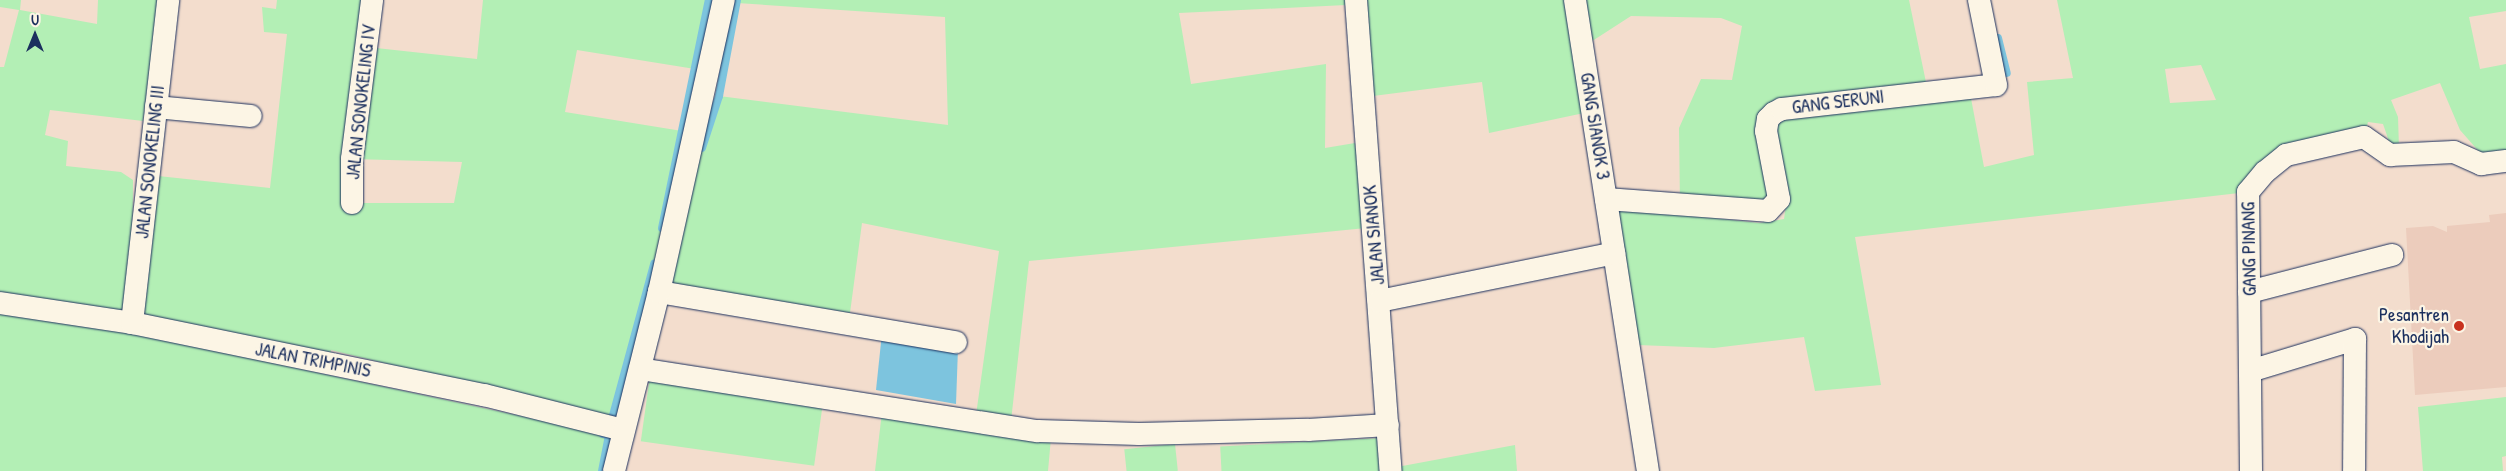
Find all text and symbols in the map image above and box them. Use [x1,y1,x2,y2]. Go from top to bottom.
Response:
north arrow [10,10,60,60]
text: U [31,10,39,29]
street label: JALAN SONOKELING IV [342,23,380,181]
street label: GANG SIANOK 3 [1575,71,1615,181]
street label: JALAN SONOKELING III [131,84,169,240]
street label: GANG SERUNI [1791,85,1885,119]
street label: JALAN SIANOK [1358,184,1390,286]
street label: GANG PINANG [2237,202,2261,296]
place label: Pesantren Khodijah [2379,304,2449,348]
marker: Pesantren Khodijah [2453,320,2465,332]
street label: JALAN TRIMPINIS [253,338,373,382]

